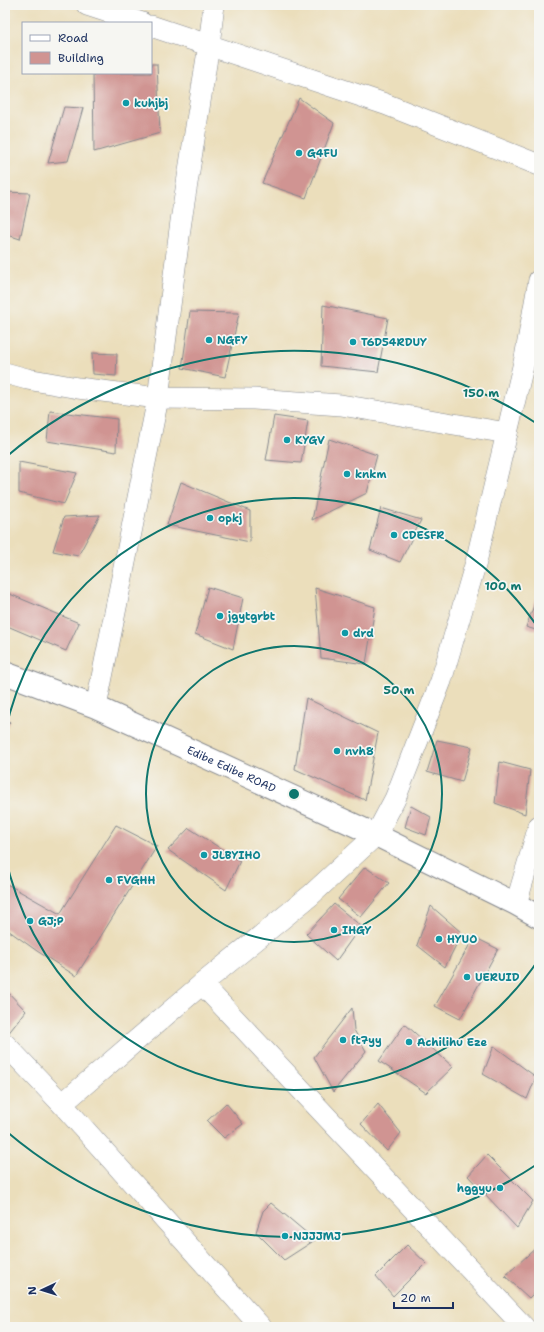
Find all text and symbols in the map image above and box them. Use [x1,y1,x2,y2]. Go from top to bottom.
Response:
legend [22,22,152,74]
text: Road [58,30,89,46]
text: Building [58,50,104,66]
place label: kuhjbj [134,96,168,111]
marker: kuhjbj [121,98,131,108]
place label: G4FU [307,146,337,161]
marker: G4FU [294,148,304,158]
place label: NGFY [217,333,248,348]
marker: NGFY [204,335,214,345]
place label: T6D54RDUY [361,335,427,350]
marker: T6D54RDUY [348,337,358,347]
text: 150 m [463,385,499,401]
place label: KYGV [295,433,325,448]
marker: KYGV [282,435,292,445]
place label: knkm [355,467,386,482]
marker: knkm [342,469,352,479]
place label: opkj [218,511,242,526]
marker: opkj [205,513,215,523]
place label: CDESFR [402,528,445,543]
marker: CDESFR [389,530,399,540]
text: 100 m [485,578,522,594]
place label: jgytgrbt [227,609,276,624]
marker: jgytgrbt [215,611,225,621]
place label: drd [353,626,374,641]
marker: drd [340,628,350,638]
text: 50 m [384,682,415,698]
street label: Edibe Edibe ROAD [184,742,278,796]
place label: nvh8 [345,744,374,759]
marker: nvh8 [332,746,342,756]
centre of rings [287,787,301,801]
place label: JLBYIHO [212,848,261,863]
marker: JLBYIHO [199,850,209,860]
place label: FVGHH [117,873,155,888]
marker: FVGHH [104,875,114,885]
place label: GJ;P [38,914,64,929]
marker: GJ;P [25,916,35,926]
place label: IHGY [342,923,371,938]
marker: IHGY [329,925,339,935]
place label: HYUO [447,932,477,947]
marker: HYUO [434,934,444,944]
place label: UERUID [475,970,520,985]
marker: UERUID [462,972,472,982]
place label: ft7yy [351,1033,382,1048]
marker: ft7yy [338,1035,348,1045]
place label: Achilihu Eze [417,1035,488,1050]
marker: Achilihu Eze [404,1037,414,1047]
place label: hggyu [457,1181,492,1196]
marker: hggyu [495,1183,505,1193]
place label: NJJJMJ [293,1229,341,1244]
marker: NJJJMJ [280,1231,290,1241]
north arrow [22,1270,62,1310]
scale bar [394,1284,453,1310]
text: N [25,1286,40,1296]
text: 20 m [400,1290,431,1306]

